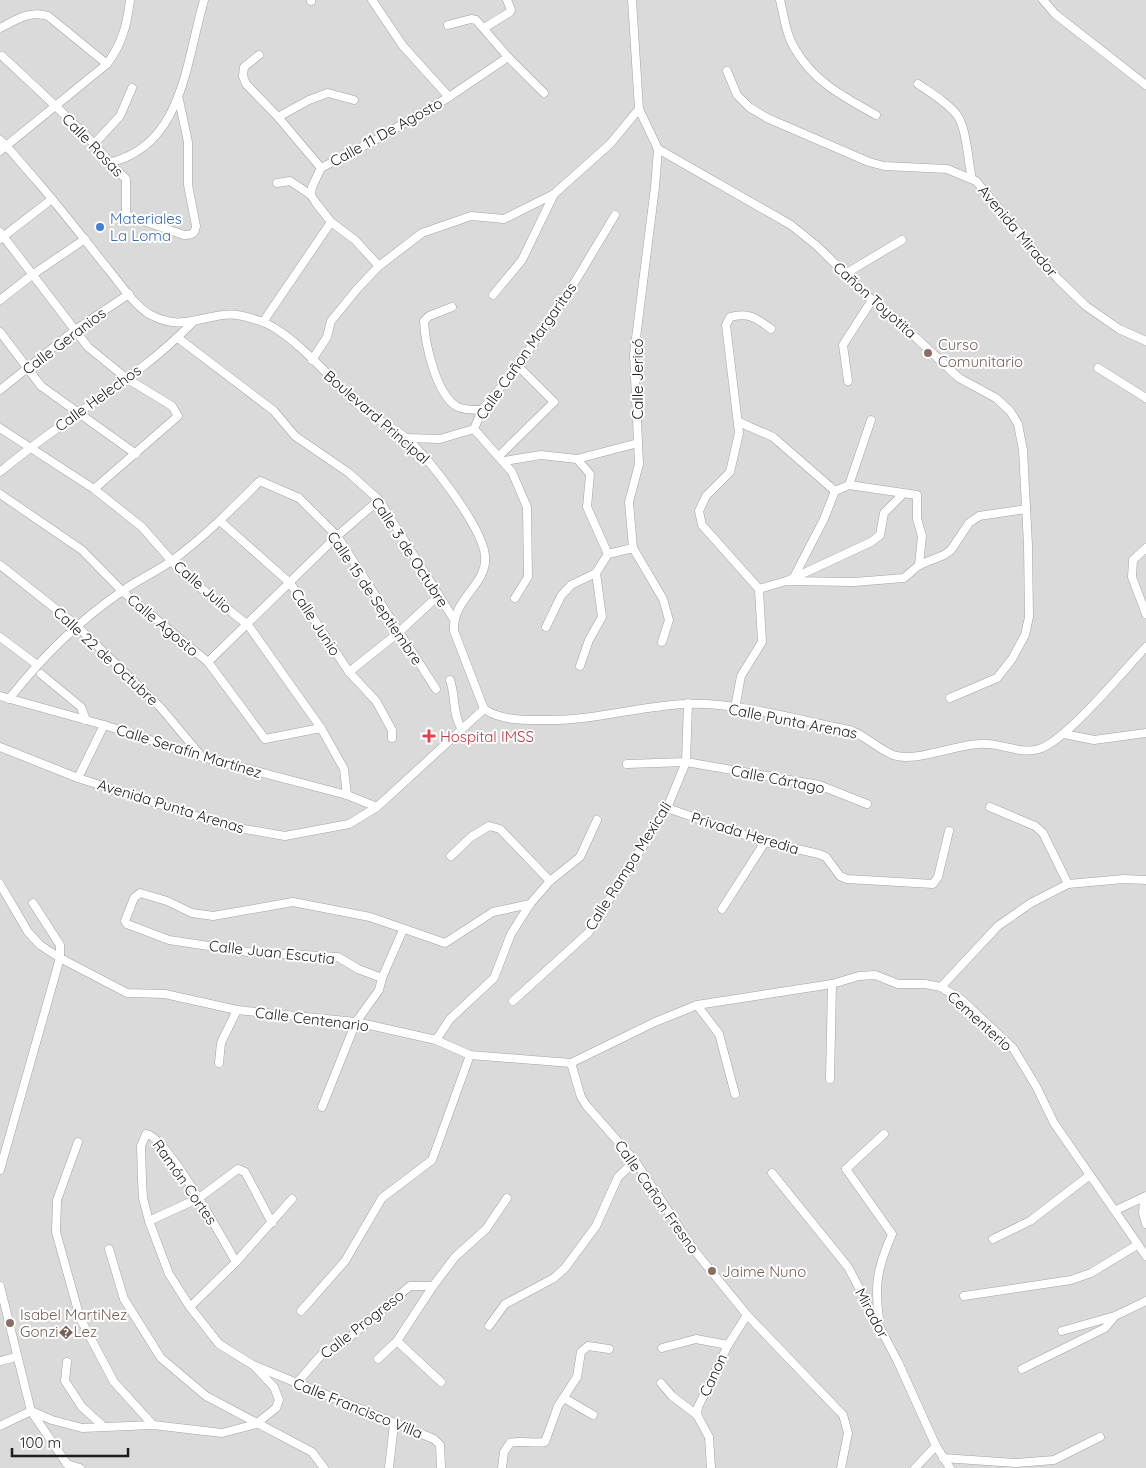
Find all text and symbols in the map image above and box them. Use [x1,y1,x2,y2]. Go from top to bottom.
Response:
street label: Calle 11 De Agosto [326,93,446,171]
street label: Calle Rosas [58,109,128,181]
street label: Avenida Mirador [974,181,1062,281]
place label: Materiales La Loma [110,209,182,245]
marker: Materiales La Loma [94,221,106,233]
street label: Cañon Toyotita [829,258,921,342]
street label: Calle Cañon Margaritas [471,279,581,423]
street label: Calle Geranios [18,303,110,379]
place label: Curso Comunitario [938,335,1023,371]
street label: Calle Jericó [628,338,647,420]
marker: Curso Comunitario [922,347,934,359]
street label: Calle Helechos [51,360,145,436]
street label: Boulevard Principal [320,366,434,468]
street label: Calle 3 de Octubre [367,493,453,611]
street label: Calle 15 de Septiembre [323,528,427,668]
street label: Calle Julio [170,557,236,617]
street label: Calle Junio [287,585,345,659]
street label: Calle Agosto [124,590,202,660]
street label: Calle 22 de Octubre [50,602,162,710]
street label: Calle Punta Arenas [727,699,859,743]
street label: Calle Serafín Martínez [114,720,264,782]
place label: Hospital IMSS [440,727,534,746]
marker: Hospital IMSS [422,729,436,743]
street label: Calle Cártago [729,761,827,797]
street label: Avenida Punta Arenas [95,775,247,837]
street label: Calle Rampa Mexicali [581,798,675,934]
street label: Privada Heredia [689,808,801,858]
street label: Calle Juan Escutia [208,936,336,968]
street label: Cementerio [944,987,1016,1055]
street label: Calle Centenario [254,1003,370,1035]
street label: Ramón Cortes [149,1136,221,1228]
street label: Calle Cañon Fresno [611,1136,703,1258]
place label: Jaime Nuno [722,1262,806,1281]
marker: Jaime Nuno [706,1265,718,1277]
street label: Calle Progreso [316,1285,408,1363]
street label: Mirador [851,1285,893,1342]
place label: Isabel MartiNez Gonzi�Lez [20,1305,127,1341]
marker: Isabel MartiNez Gonzi�Lez [4,1317,16,1329]
street label: Canon [695,1350,731,1400]
street label: Calle Francisco Villa [290,1373,426,1443]
scale bar [12,1426,129,1458]
text: 100 m [20,1433,61,1452]

